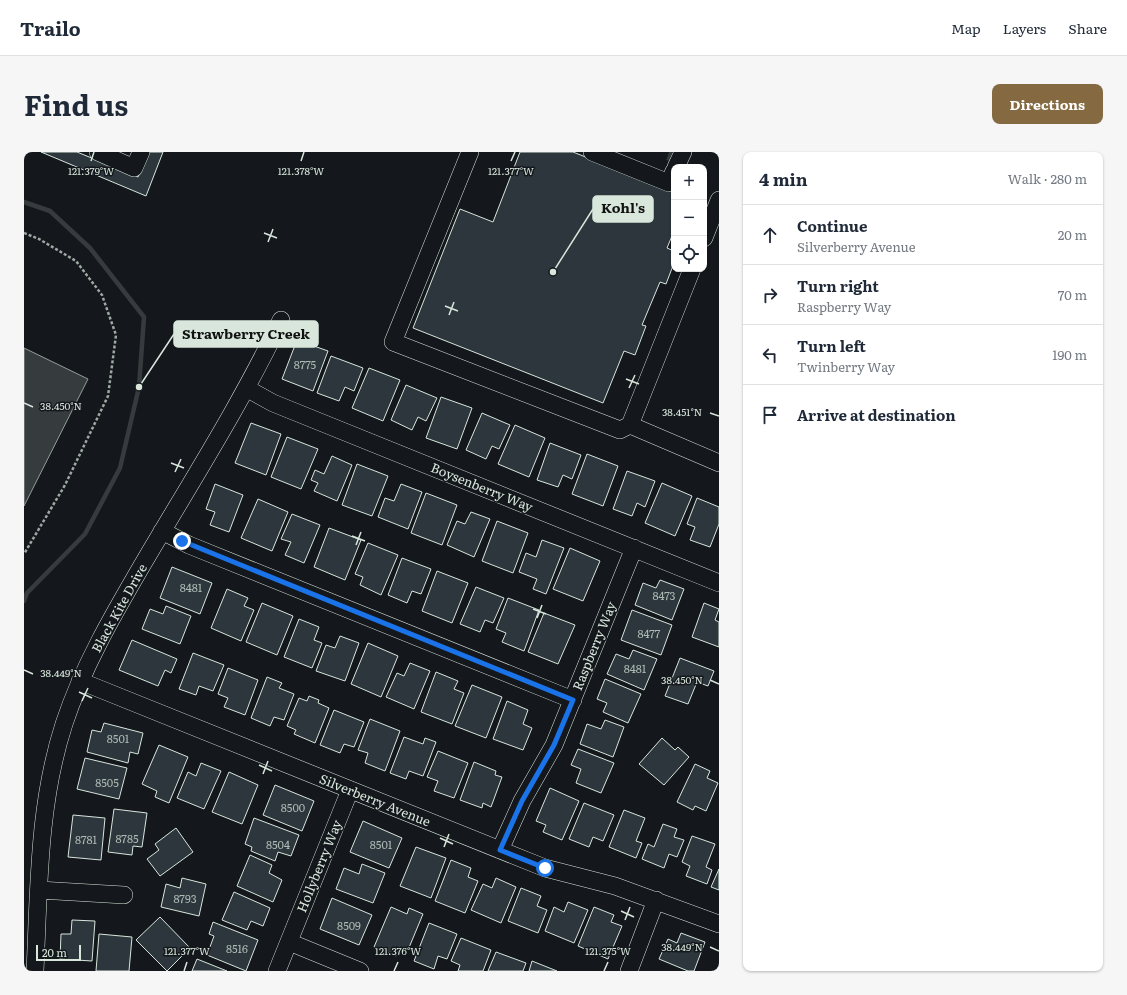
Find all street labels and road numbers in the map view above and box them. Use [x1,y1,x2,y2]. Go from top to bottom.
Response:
street label: Boysenberry Way [428,457,537,516]
street label: Black Kite Drive [86,560,151,656]
street label: Raspberry Way [567,598,620,693]
street label: Silverberry Avenue [317,769,434,831]
street label: Hollyberry Way [291,816,346,915]

